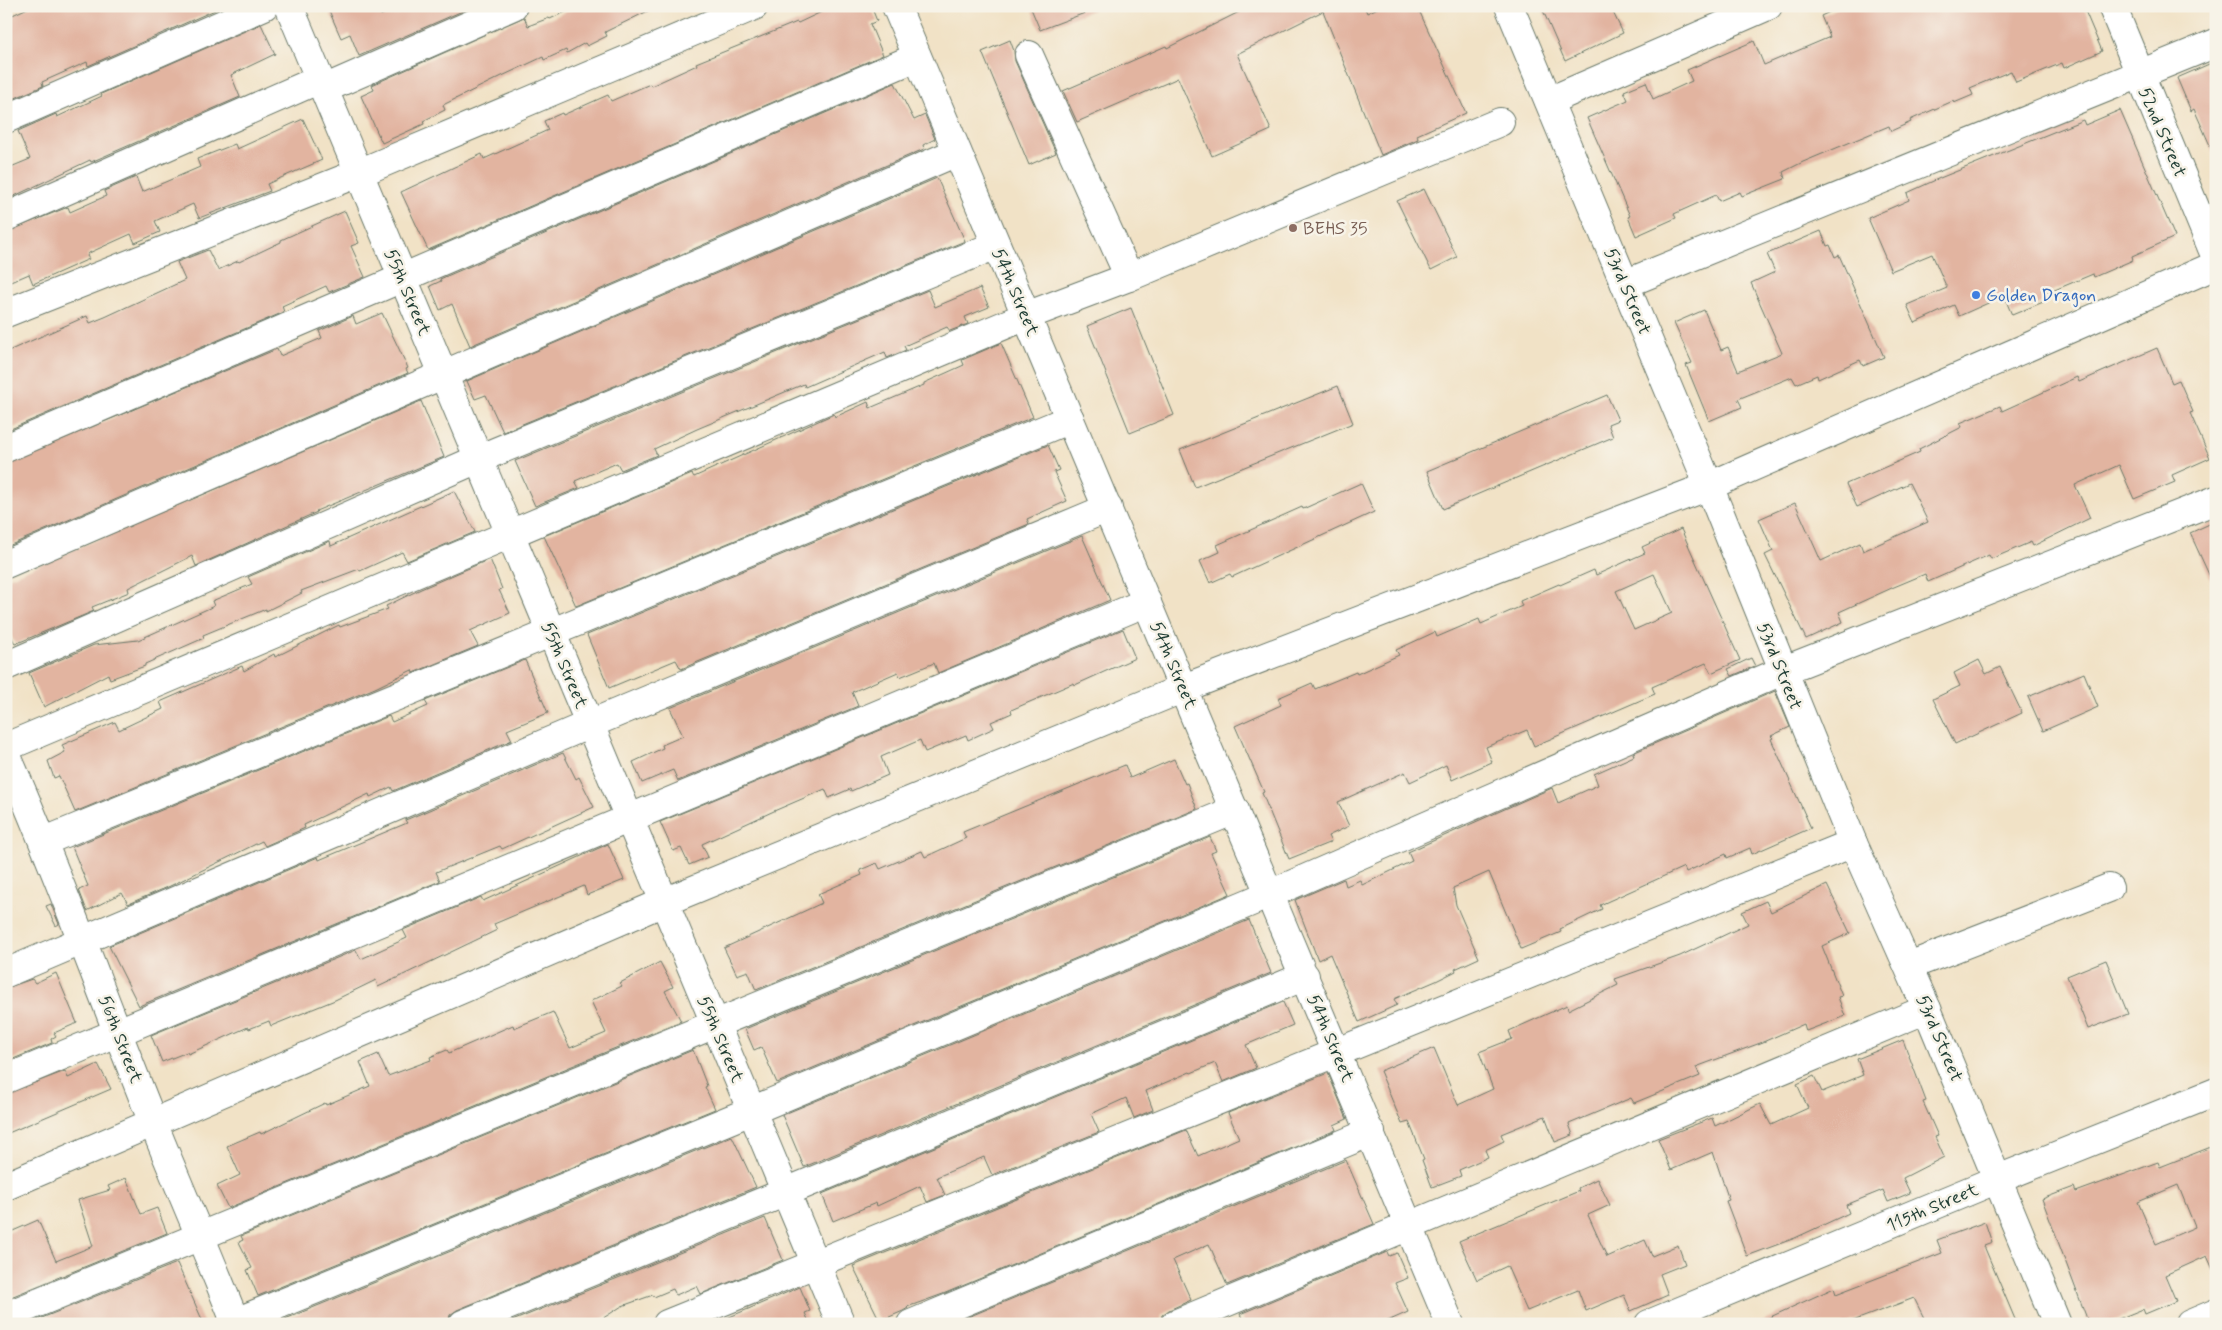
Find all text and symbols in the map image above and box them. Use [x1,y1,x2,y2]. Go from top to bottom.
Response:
street label: 52nd Street [2132,84,2192,181]
place label: BEHS 35 [1303,217,1368,241]
marker: BEHS 35 [1287,222,1299,234]
street label: 53rd Street [1598,244,1656,338]
street label: 55th Street [378,245,436,340]
street label: 54th Street [986,245,1045,340]
place label: Golden Dragon [1986,284,2096,308]
marker: Golden Dragon [1970,289,1982,301]
street label: 55th Street [535,618,593,713]
street label: 54th Street [1144,618,1203,713]
street label: 53rd Street [1751,619,1807,714]
street label: 54th Street [1301,991,1360,1086]
street label: 53rd Street [1910,991,1968,1085]
street label: 56th Street [92,992,148,1087]
street label: 55th Street [691,992,749,1087]
street label: 115th Street [1883,1178,1982,1238]

